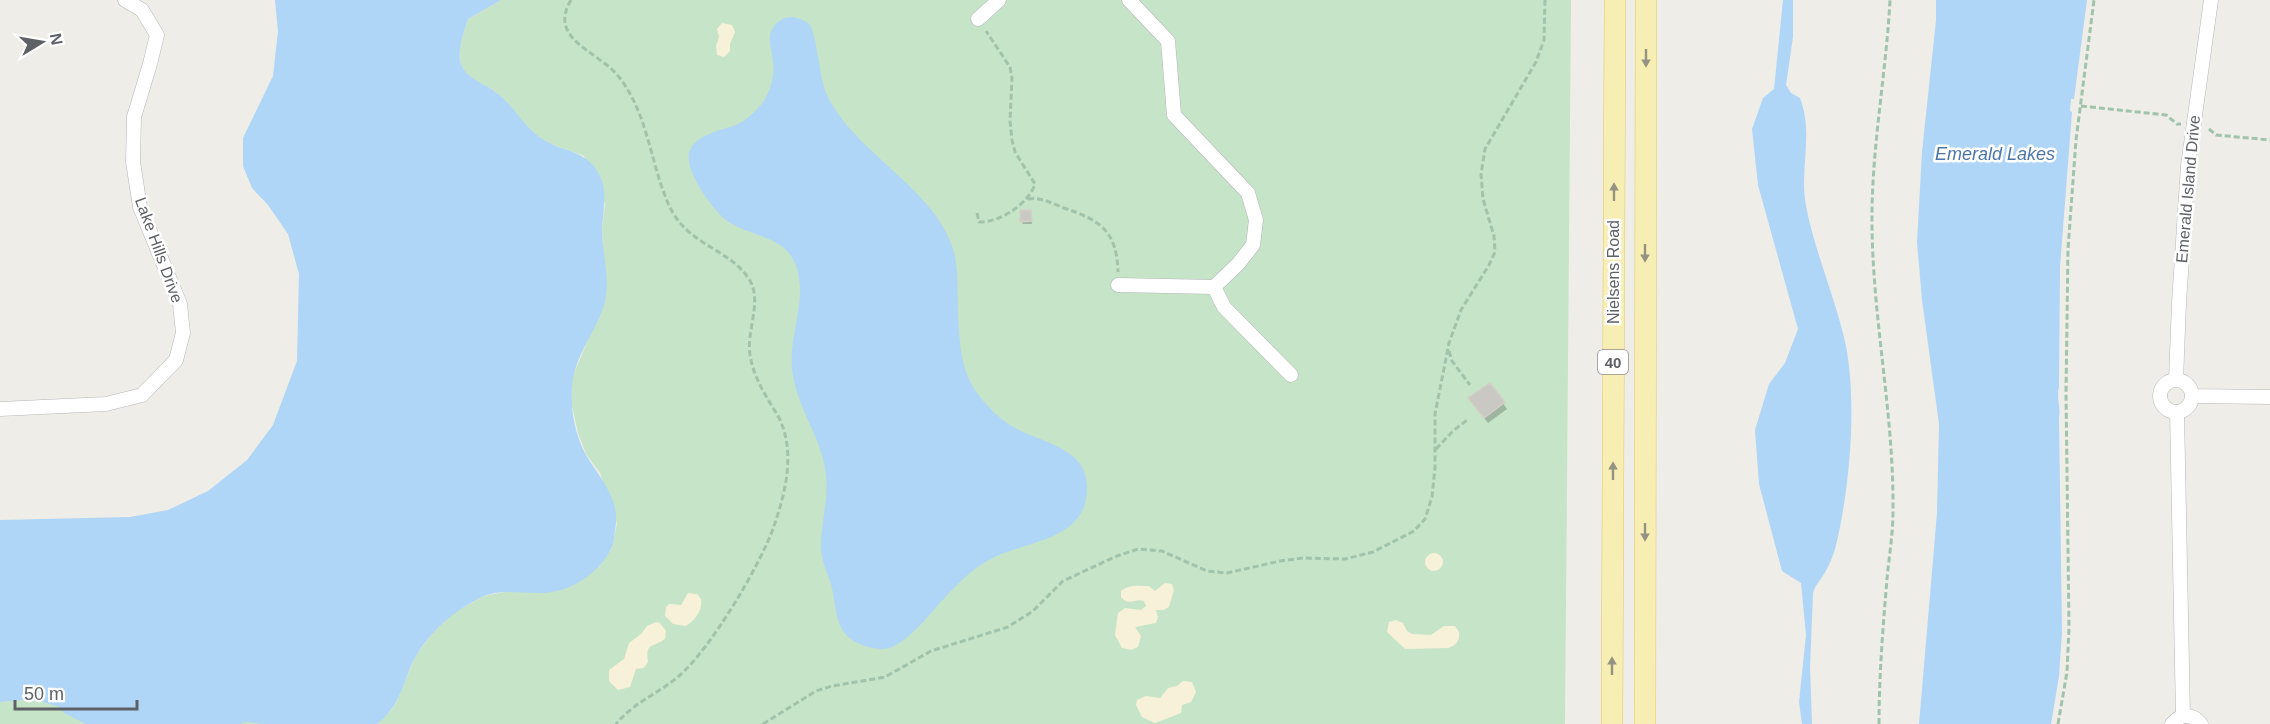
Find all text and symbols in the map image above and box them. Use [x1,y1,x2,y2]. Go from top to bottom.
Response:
north arrow [12,12,72,72]
text: N [47,32,66,47]
one-way arrow [1641,49,1651,68]
street label: Emerald Island Drive [2173,114,2203,264]
water label: Emerald Lakes [1935,144,2055,164]
one-way arrow [1609,182,1618,201]
street label: Lake Hills Drive [132,195,186,305]
street label: Nielsens Road [1605,220,1622,324]
one-way arrow [1640,244,1650,263]
road number: 40 [1598,350,1628,374]
one-way arrow [1608,461,1618,480]
one-way arrow [1640,523,1650,542]
one-way arrow [1607,656,1617,675]
scale bar [15,673,136,711]
text: 50 m [24,684,64,704]

